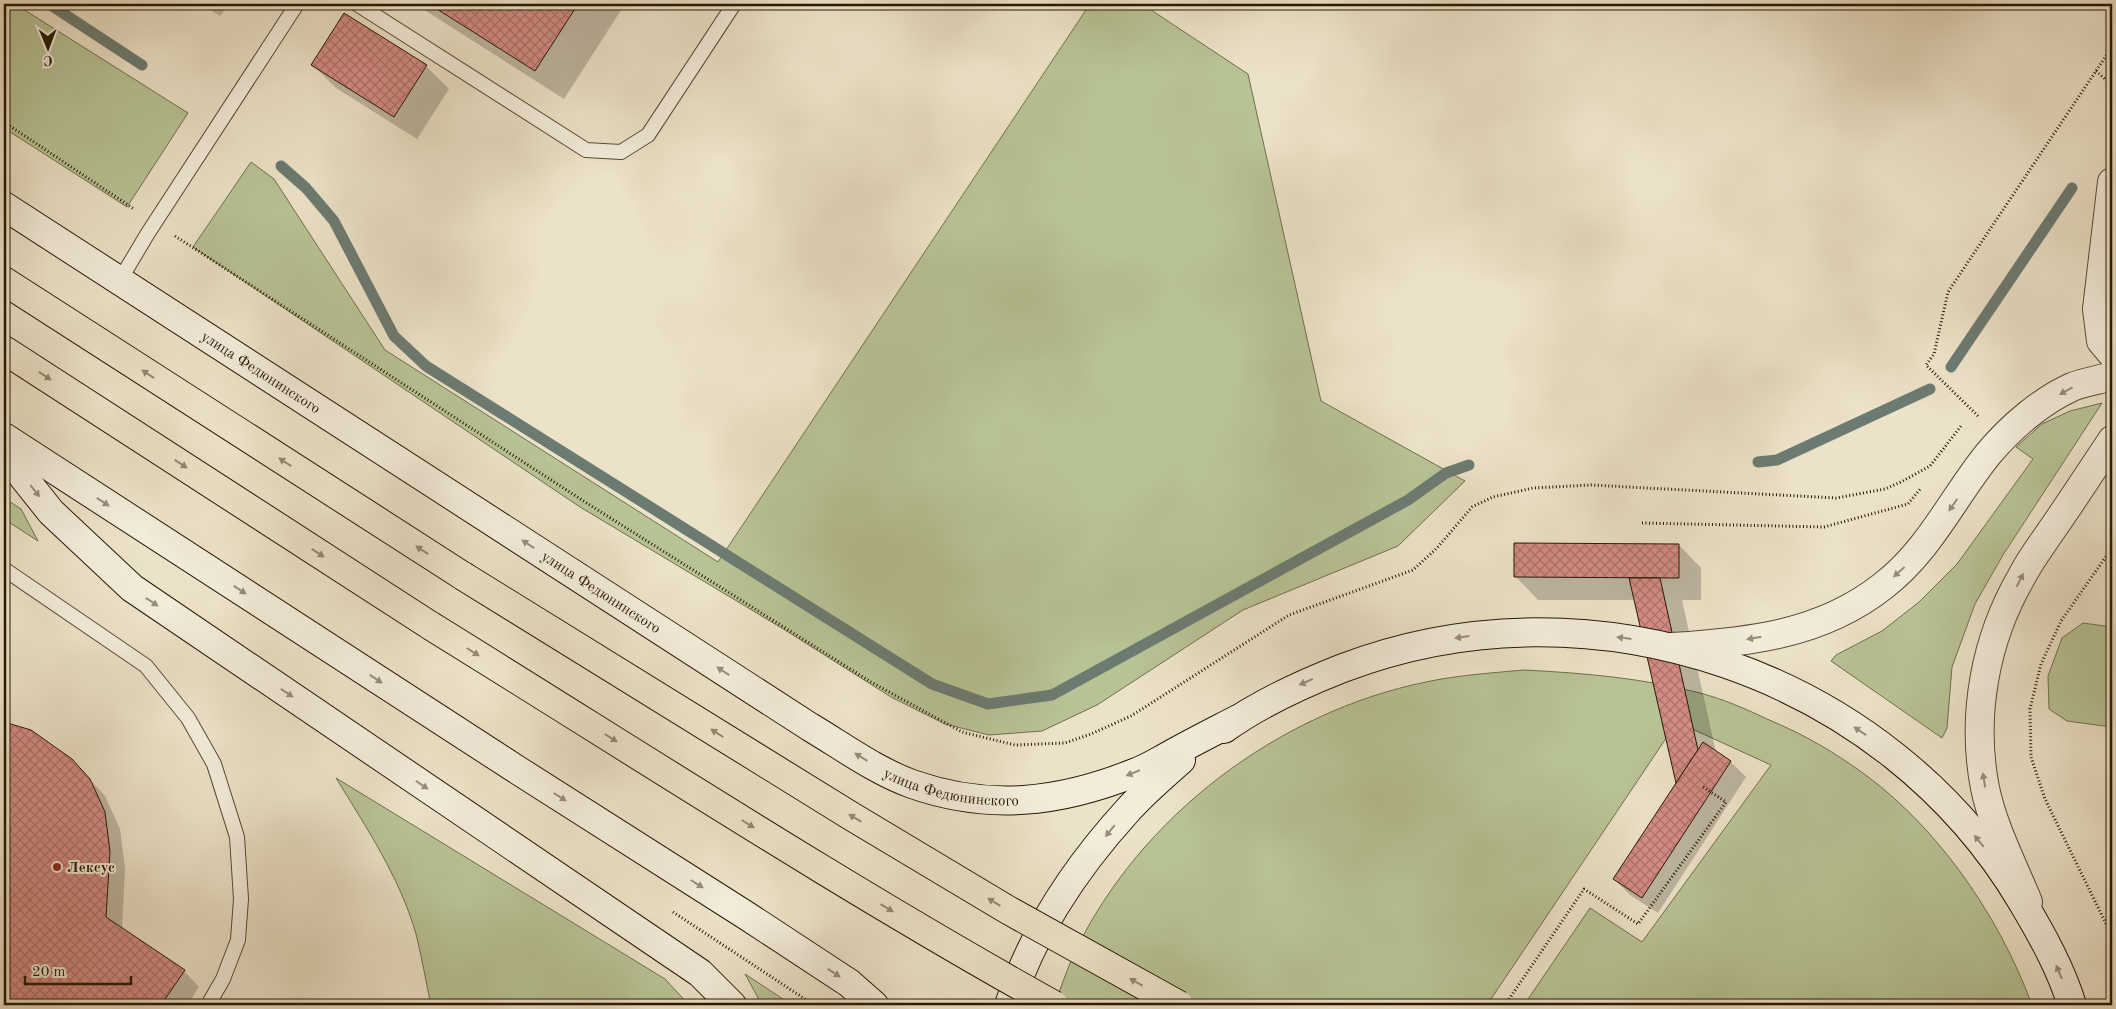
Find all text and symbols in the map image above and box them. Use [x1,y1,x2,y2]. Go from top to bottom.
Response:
north arrow [22,22,72,72]
text: С [43,53,53,67]
street label: улица Федюнинского [198,329,323,417]
one-way arrow [142,370,155,379]
one-way arrow [38,371,51,381]
one-way arrow [2059,387,2074,395]
one-way arrow [279,457,292,467]
one-way arrow [175,460,188,469]
one-way arrow [29,484,40,497]
one-way arrow [97,497,110,507]
one-way arrow [1948,498,1958,512]
one-way arrow [521,540,535,549]
one-way arrow [415,545,429,555]
one-way arrow [311,548,324,557]
street label: улица Федюнинского [538,549,663,637]
one-way arrow [1893,566,1905,578]
one-way arrow [2016,573,2024,588]
one-way arrow [233,586,246,595]
one-way arrow [146,598,159,607]
one-way arrow [1453,633,1469,641]
one-way arrow [1615,634,1631,642]
one-way arrow [1745,635,1761,643]
one-way arrow [466,647,479,656]
one-way arrow [717,666,730,675]
one-way arrow [369,674,383,684]
one-way arrow [1299,679,1313,687]
one-way arrow [280,689,294,698]
one-way arrow [1854,726,1867,736]
one-way arrow [710,728,723,737]
one-way arrow [604,733,617,742]
one-way arrow [854,753,867,762]
street label: улица Федюнинского [880,766,1019,809]
one-way arrow [1125,769,1140,777]
one-way arrow [1980,772,1988,788]
one-way arrow [415,780,428,789]
one-way arrow [553,793,566,802]
one-way arrow [848,814,861,823]
one-way arrow [742,819,755,828]
one-way arrow [1105,824,1116,837]
one-way arrow [1974,834,1985,847]
marker: Лексус [51,861,63,873]
place label: Лексус [67,861,115,876]
one-way arrow [690,880,704,889]
one-way arrow [988,897,1001,906]
one-way arrow [881,904,894,913]
scale bar [25,954,131,986]
text: 20 m [32,965,66,980]
one-way arrow [2054,965,2062,979]
one-way arrow [827,968,840,977]
one-way arrow [1129,977,1143,986]

